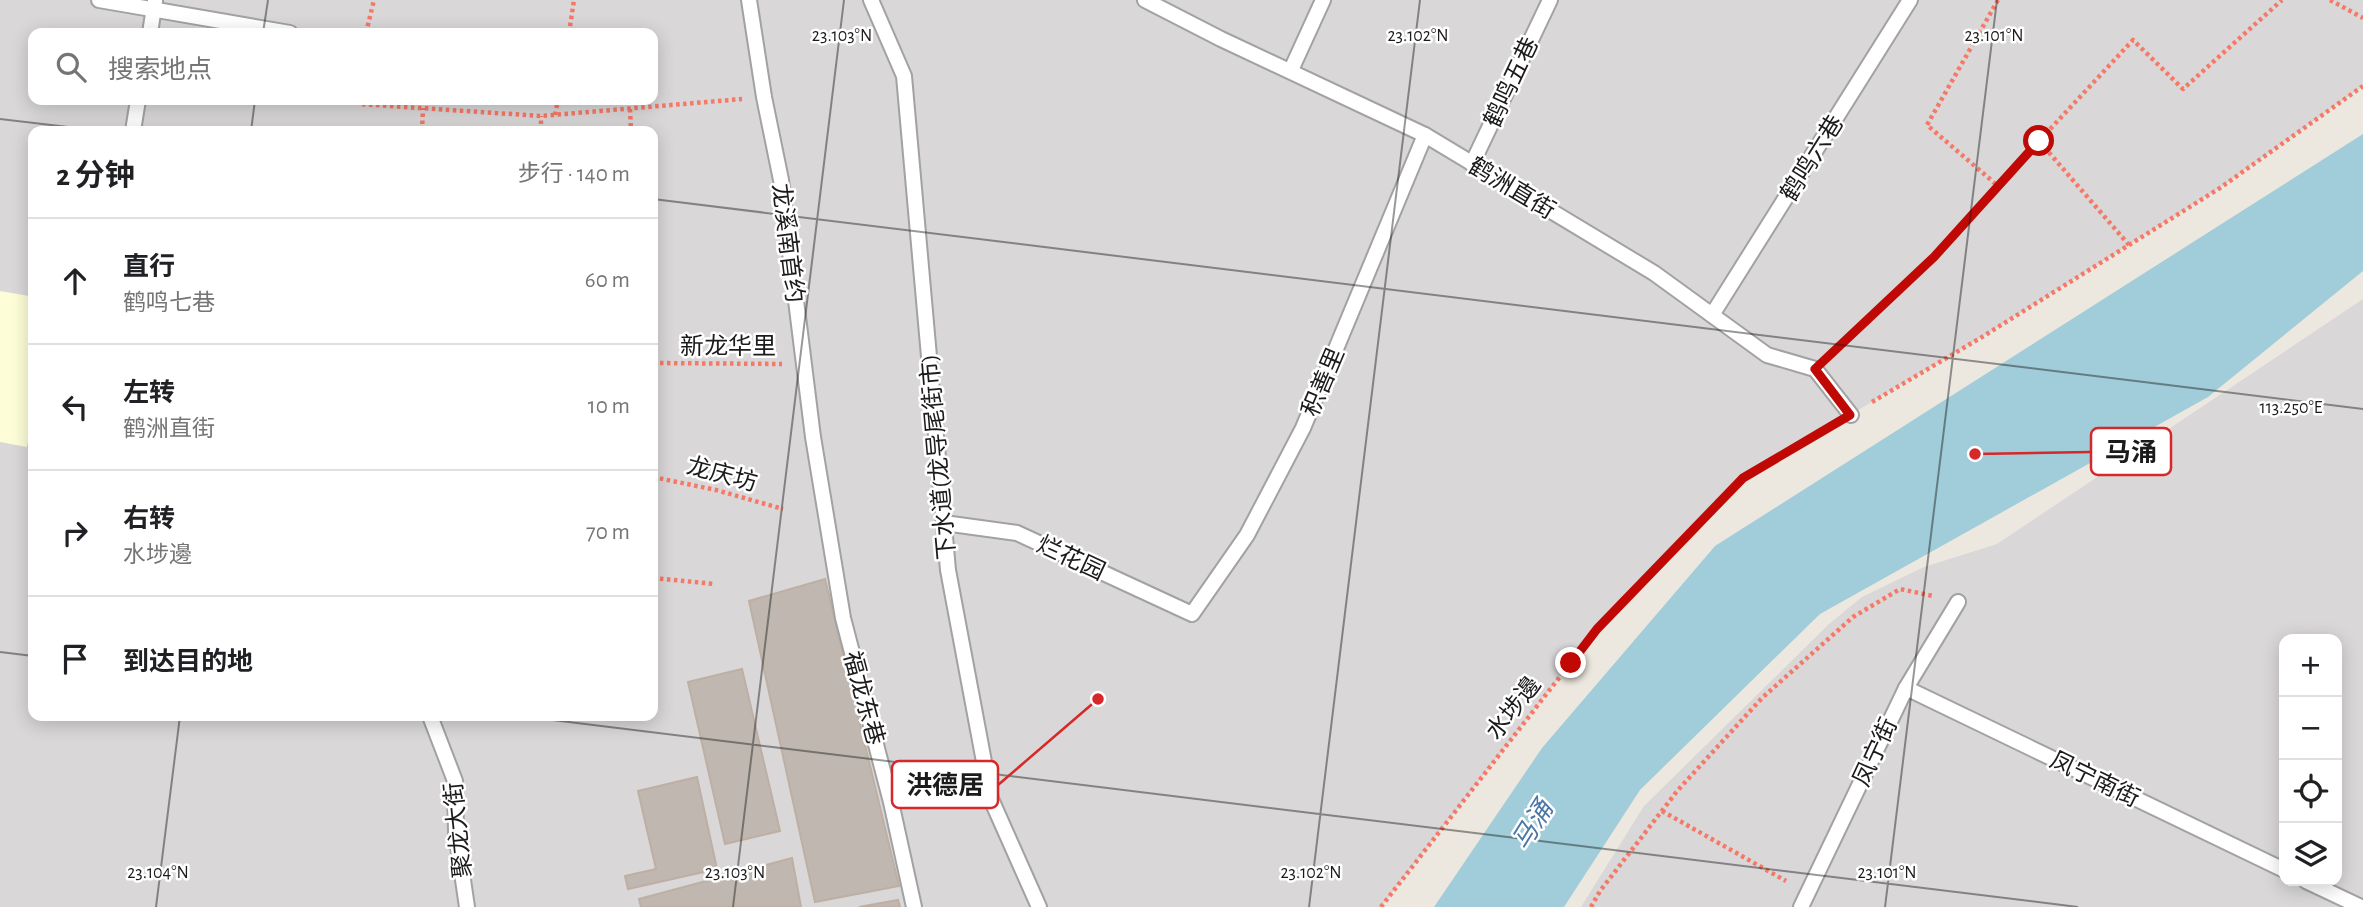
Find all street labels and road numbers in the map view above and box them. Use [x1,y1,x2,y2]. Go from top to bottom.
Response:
street label: 鹤鸣五巷 [1479,33,1543,131]
street label: 鹤鸣六巷 [1776,110,1848,206]
street label: 鹤洲直街 [1464,152,1560,224]
street label: 龙溪南首约 [768,182,808,304]
street label: 新龙华里 [680,333,776,359]
street label: 积善里 [1297,344,1349,420]
street label: 下水道(龙导尾街市) [916,353,960,561]
street label: 龙庆坊 [684,452,760,496]
street label: 烂花园 [1033,531,1109,585]
street label: 福龙东巷 [839,648,889,748]
street label: 水埗邊 [1481,672,1545,744]
street label: 凤宁街 [1848,714,1902,790]
street label: 凤宁南街 [2046,746,2144,812]
street label: 聚龙大街 [440,781,476,879]

